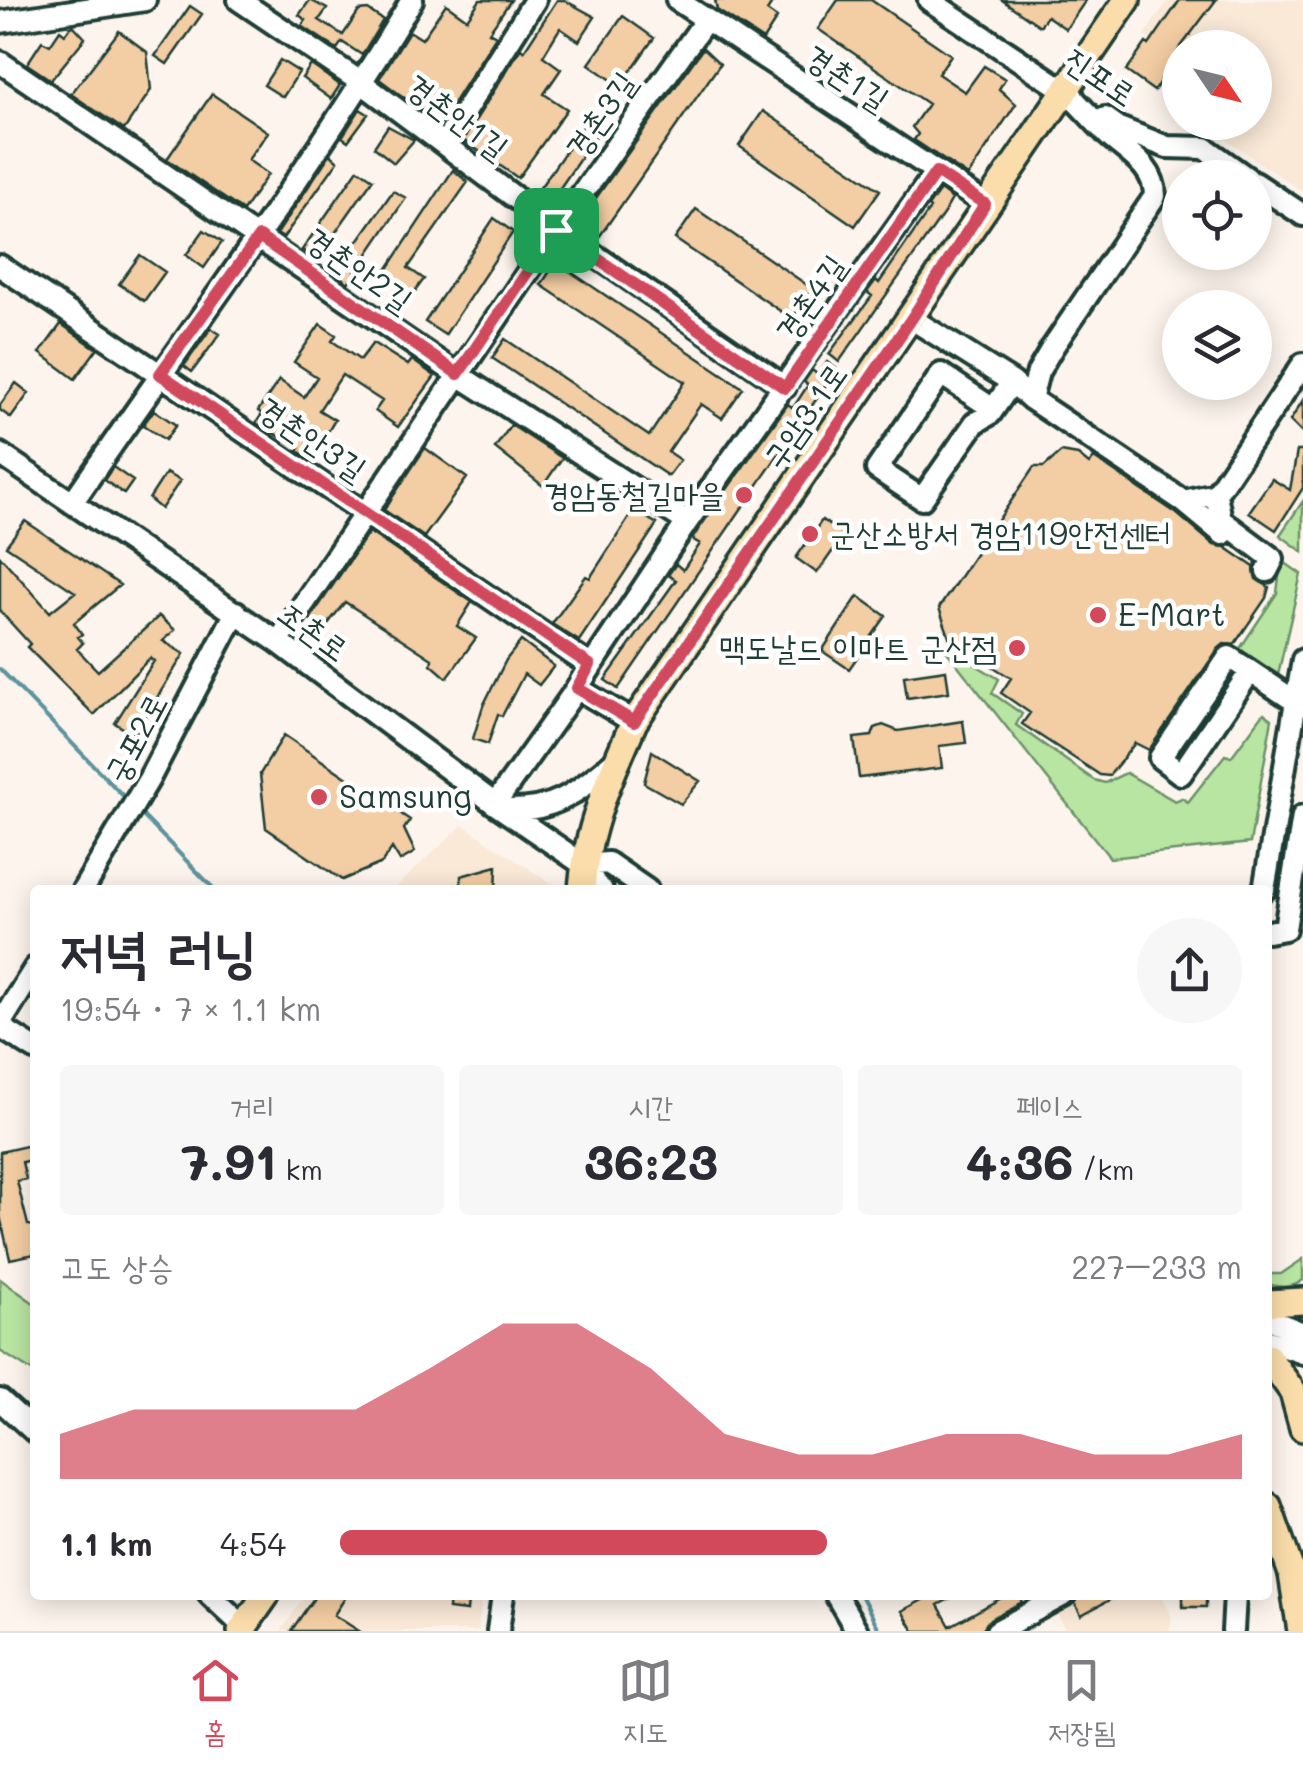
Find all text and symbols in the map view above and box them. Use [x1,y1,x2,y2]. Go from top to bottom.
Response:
north arrow [1162,30,1272,140]
map controls [1162,30,1272,400]
street label: 경촌1길 [798,34,898,119]
street label: 진포로 [1057,36,1145,114]
street label: 경촌3길 [555,62,644,165]
street label: 경촌안1길 [399,63,518,167]
button: locate [1162,160,1272,270]
pin [514,188,599,273]
icon: arrive [529,203,584,258]
street label: 경촌안2길 [299,217,422,320]
street label: 경촌4길 [765,245,854,348]
button: layers [1162,290,1272,400]
street label: 구암3.1로 [752,354,855,476]
street label: 경촌안3길 [251,386,375,489]
place label: 경암동철길마을 [544,472,724,514]
marker: 경암동철길마을 [733,484,755,506]
place label: 군산소방서 경암119안전센터 [830,511,1171,553]
marker: 군산소방서 경암119안전센터 [799,523,821,545]
street label: 조촌로 [271,590,358,669]
place label: E-Mart [1118,592,1225,634]
marker: E-Mart [1087,604,1109,626]
place label: 맥도날드 이마트 군산점 [719,625,997,667]
marker: 맥도날드 이마트 군산점 [1006,637,1028,659]
street label: 궁포2로 [93,685,175,789]
place label: Samsung [339,774,472,816]
marker: Samsung [308,786,330,808]
text: 저녁 러닝 [60,913,257,985]
button: share [1137,918,1242,1023]
text: 19:54 · 7 × 1.1 km [60,987,321,1029]
text: 거리 [229,1088,275,1124]
text: 시간 [628,1088,674,1124]
text: 페이스 [1016,1088,1084,1124]
text: 7.91 [181,1127,277,1193]
text: 36:23 [584,1127,718,1193]
text: 4:36 [966,1127,1073,1193]
text: km [277,1151,323,1187]
text: /km [1073,1151,1134,1187]
text: 고도 상승 [60,1245,173,1287]
text: 227–233 m [1071,1245,1242,1287]
text: 1.1 km [60,1522,152,1564]
text: 4:54 [220,1522,286,1564]
tab: 홈 [188,1653,243,1752]
tab: 지도 [618,1653,673,1752]
tab: 저장됨 [1048,1653,1115,1752]

